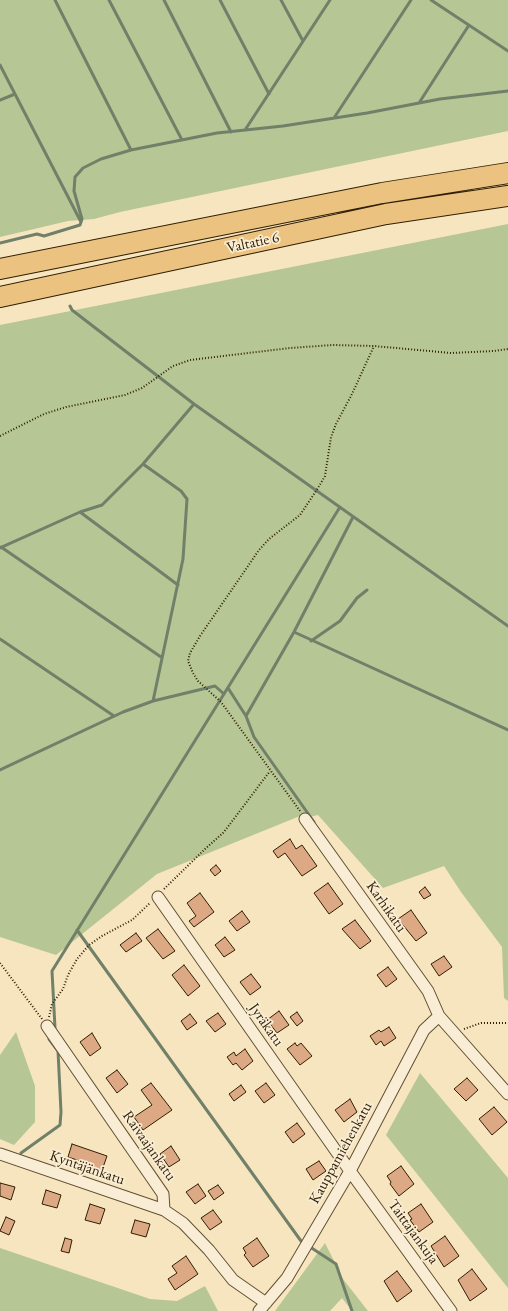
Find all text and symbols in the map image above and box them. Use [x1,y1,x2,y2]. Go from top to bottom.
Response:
street label: Valtatie 6 [225,229,281,257]
street label: Karhikatu [362,878,410,936]
street label: Jyräkatu [245,1000,287,1050]
street label: Kauppamiehenkatu [306,1099,376,1207]
street label: Raivaajankatu [118,1107,180,1185]
street label: Kyntäjänkatu [47,1147,127,1189]
street label: Taittajankuja [384,1196,442,1268]

